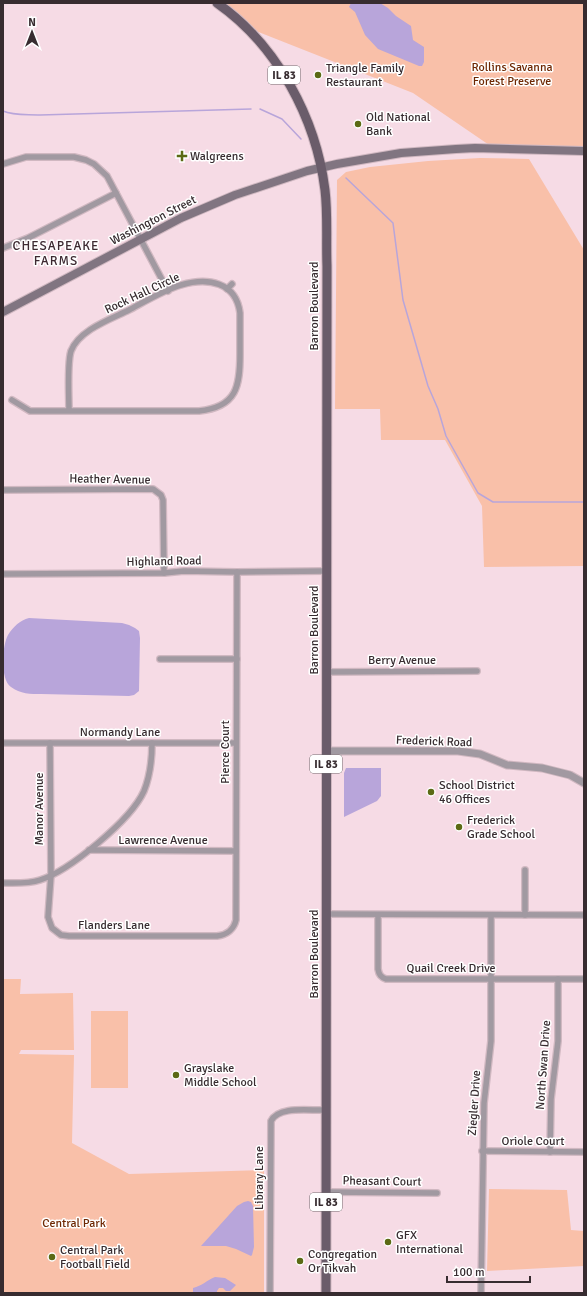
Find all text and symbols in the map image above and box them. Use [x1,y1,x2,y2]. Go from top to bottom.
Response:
north arrow [12,12,52,52]
text: N [28,16,36,29]
park label: Rollins Savanna Forest Preserve [471,60,553,89]
place label: Triangle Family Restaurant [326,61,404,90]
road number: IL 83 [268,66,300,84]
marker: Triangle Family Restaurant [313,70,323,80]
place label: Old National Bank [366,110,431,139]
marker: Old National Bank [353,119,363,129]
place label: Walgreens [190,149,244,164]
marker: Walgreens [177,151,187,161]
street label: Washington Street [108,192,199,249]
district label: CHESAPEAKE FARMS [13,238,99,269]
street label: Barron Boulevard [307,262,322,350]
street label: Rock Hall Circle [102,270,182,317]
street label: Heather Avenue [69,471,151,488]
street label: Highland Road [126,553,202,570]
street label: Barron Boulevard [307,586,322,674]
street label: Berry Avenue [368,653,436,668]
street label: Pierce Court [218,720,233,784]
street label: Normandy Lane [80,725,160,740]
street label: Frederick Road [396,733,472,750]
road number: IL 83 [310,755,342,773]
street label: Manor Avenue [32,772,47,846]
place label: School District 46 Offices [439,778,515,807]
marker: School District 46 Offices [426,787,436,797]
place label: Frederick Grade School [467,813,535,842]
marker: Frederick Grade School [454,822,464,832]
street label: Lawrence Avenue [118,833,208,848]
street label: Barron Boulevard [307,910,322,998]
street label: Flanders Lane [78,918,150,933]
street label: Quail Creek Drive [407,961,495,976]
street label: North Swan Drive [533,1020,554,1110]
place label: Grayslake Middle School [184,1061,257,1090]
marker: Grayslake Middle School [171,1070,181,1080]
street label: Ziegler Drive [465,1070,484,1136]
street label: Oriole Court [502,1134,564,1149]
street label: Library Lane [252,1146,267,1210]
street label: Pheasant Court [342,1173,422,1190]
road number: IL 83 [310,1193,342,1211]
park label: Central Park [42,1216,106,1231]
place label: GFX International [396,1228,463,1257]
marker: GFX International [383,1237,393,1247]
place label: Central Park Football Field [60,1243,130,1272]
place label: Congregation Or Tikvah [308,1247,377,1276]
marker: Central Park Football Field [47,1252,57,1262]
marker: Congregation Or Tikvah [295,1256,305,1266]
scale bar [447,1258,530,1284]
text: 100 m [453,1265,485,1280]

